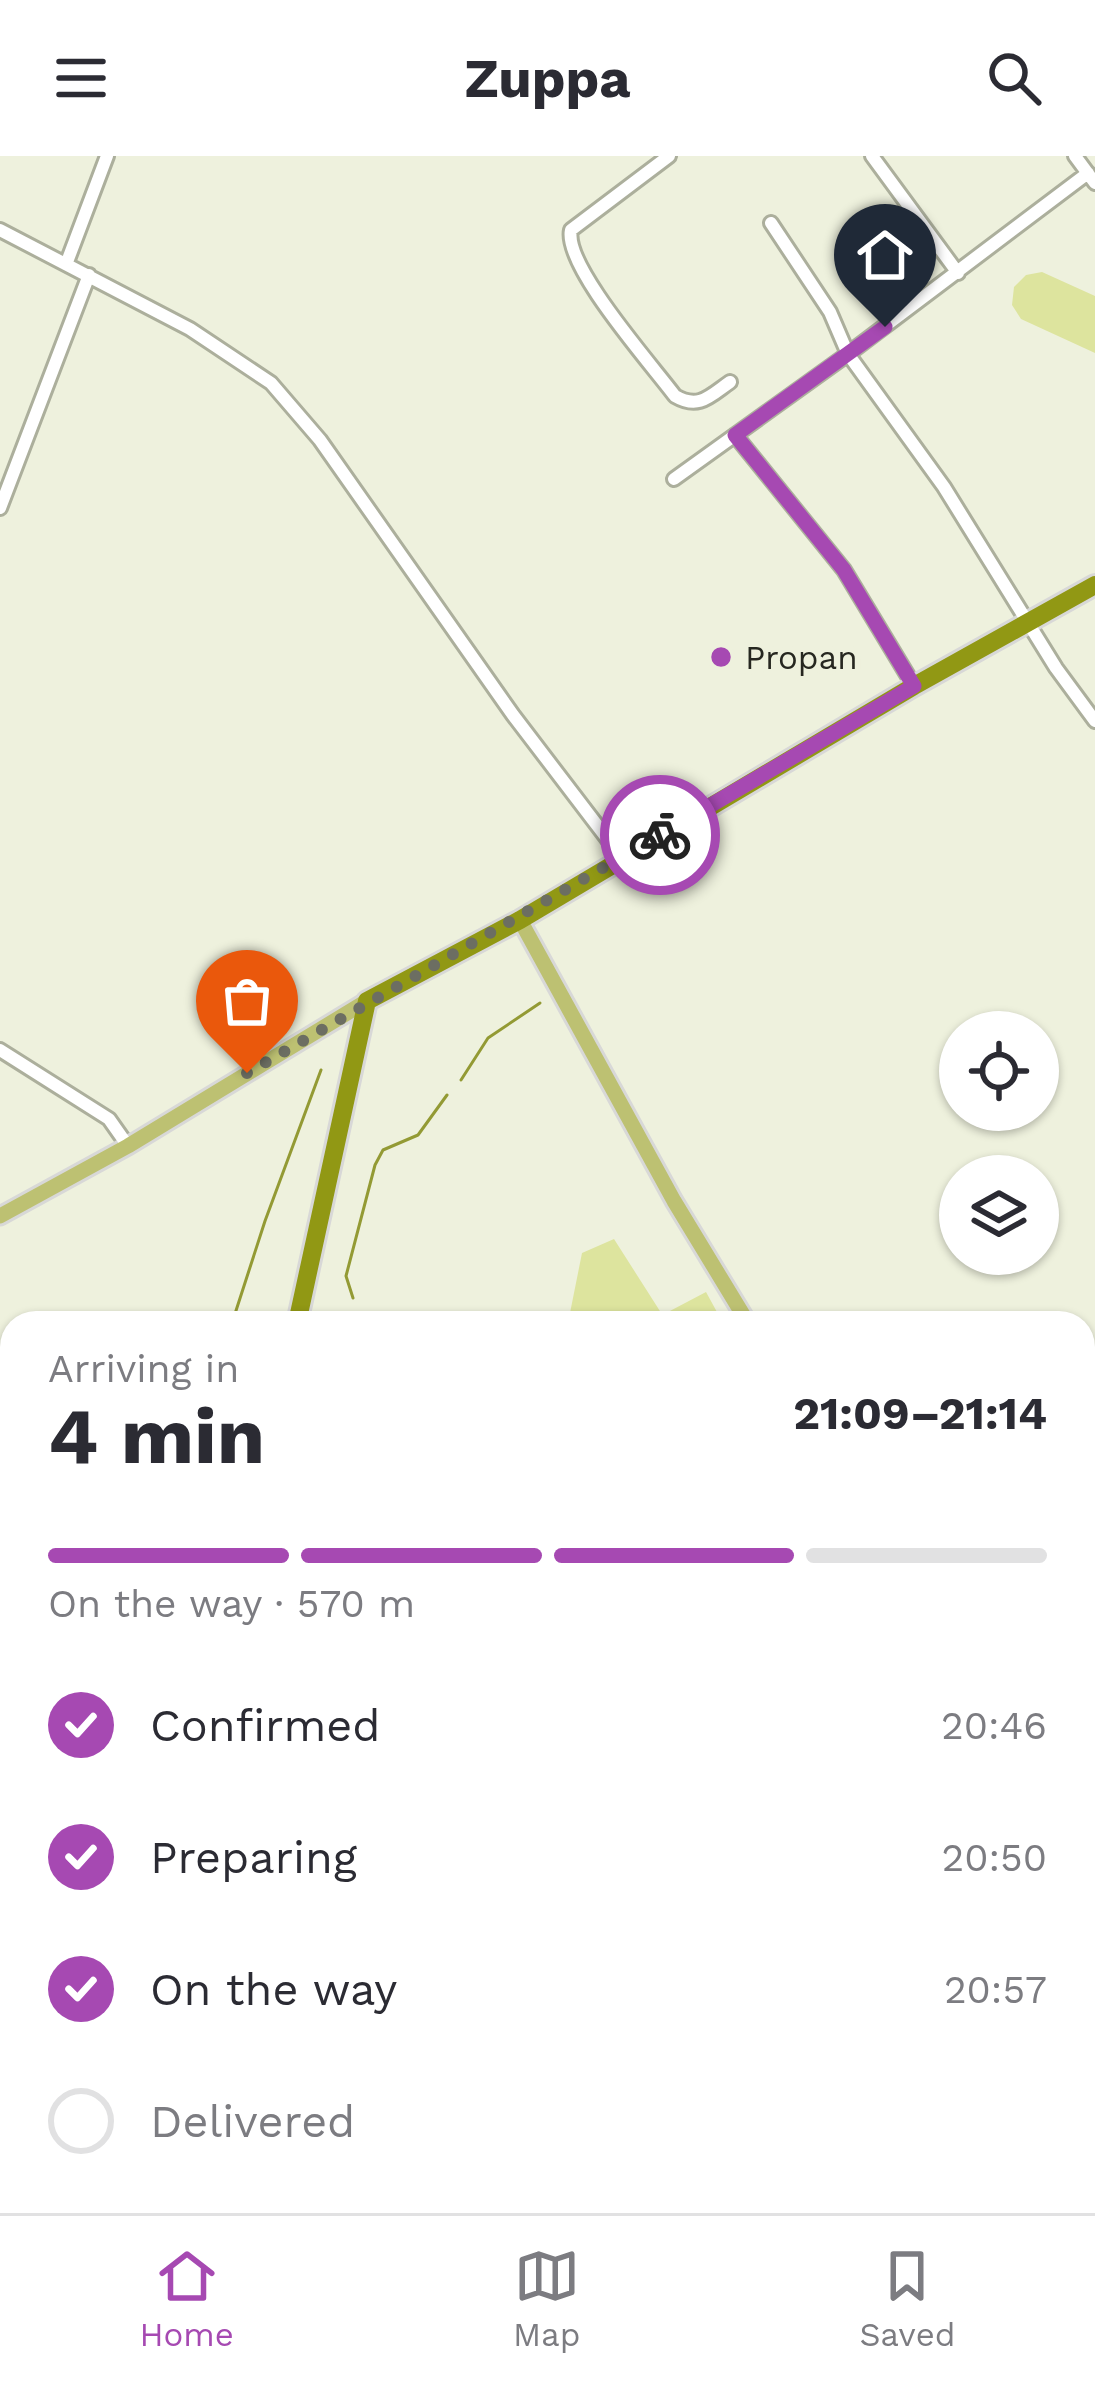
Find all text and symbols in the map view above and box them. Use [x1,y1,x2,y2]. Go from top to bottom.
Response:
icon: menu [48,45,114,111]
icon: search [981,45,1047,111]
text: Zuppa [465,47,630,110]
pin [834,204,936,327]
icon: home [852,222,918,288]
place label: Propan [745,638,858,677]
marker: Propan [708,644,734,670]
courier [600,775,720,895]
icon: bike [627,802,693,868]
pin [196,950,298,1073]
icon: bag [214,968,280,1034]
map controls [939,1011,1059,1275]
button: locate [939,1011,1059,1131]
button: layers [939,1155,1059,1275]
text: Arriving in [48,1346,239,1391]
text: 21:09–21:14 [793,1387,1047,1440]
text: 4 min [48,1390,265,1482]
text: On the way · 570 m [48,1581,415,1626]
icon: check [48,1692,114,1758]
text: Confirmed [150,1699,381,1752]
text: 20:46 [941,1703,1047,1748]
icon: check [48,1824,114,1890]
text: Preparing [150,1831,357,1884]
text: 20:50 [942,1835,1047,1880]
icon: check [48,1956,114,2022]
text: On the way [150,1963,397,2016]
text: 20:57 [944,1967,1047,2012]
text: Delivered [150,2095,355,2148]
tab: Home [140,2243,234,2354]
tab: Map [513,2243,580,2354]
tab: Saved [860,2243,955,2354]

